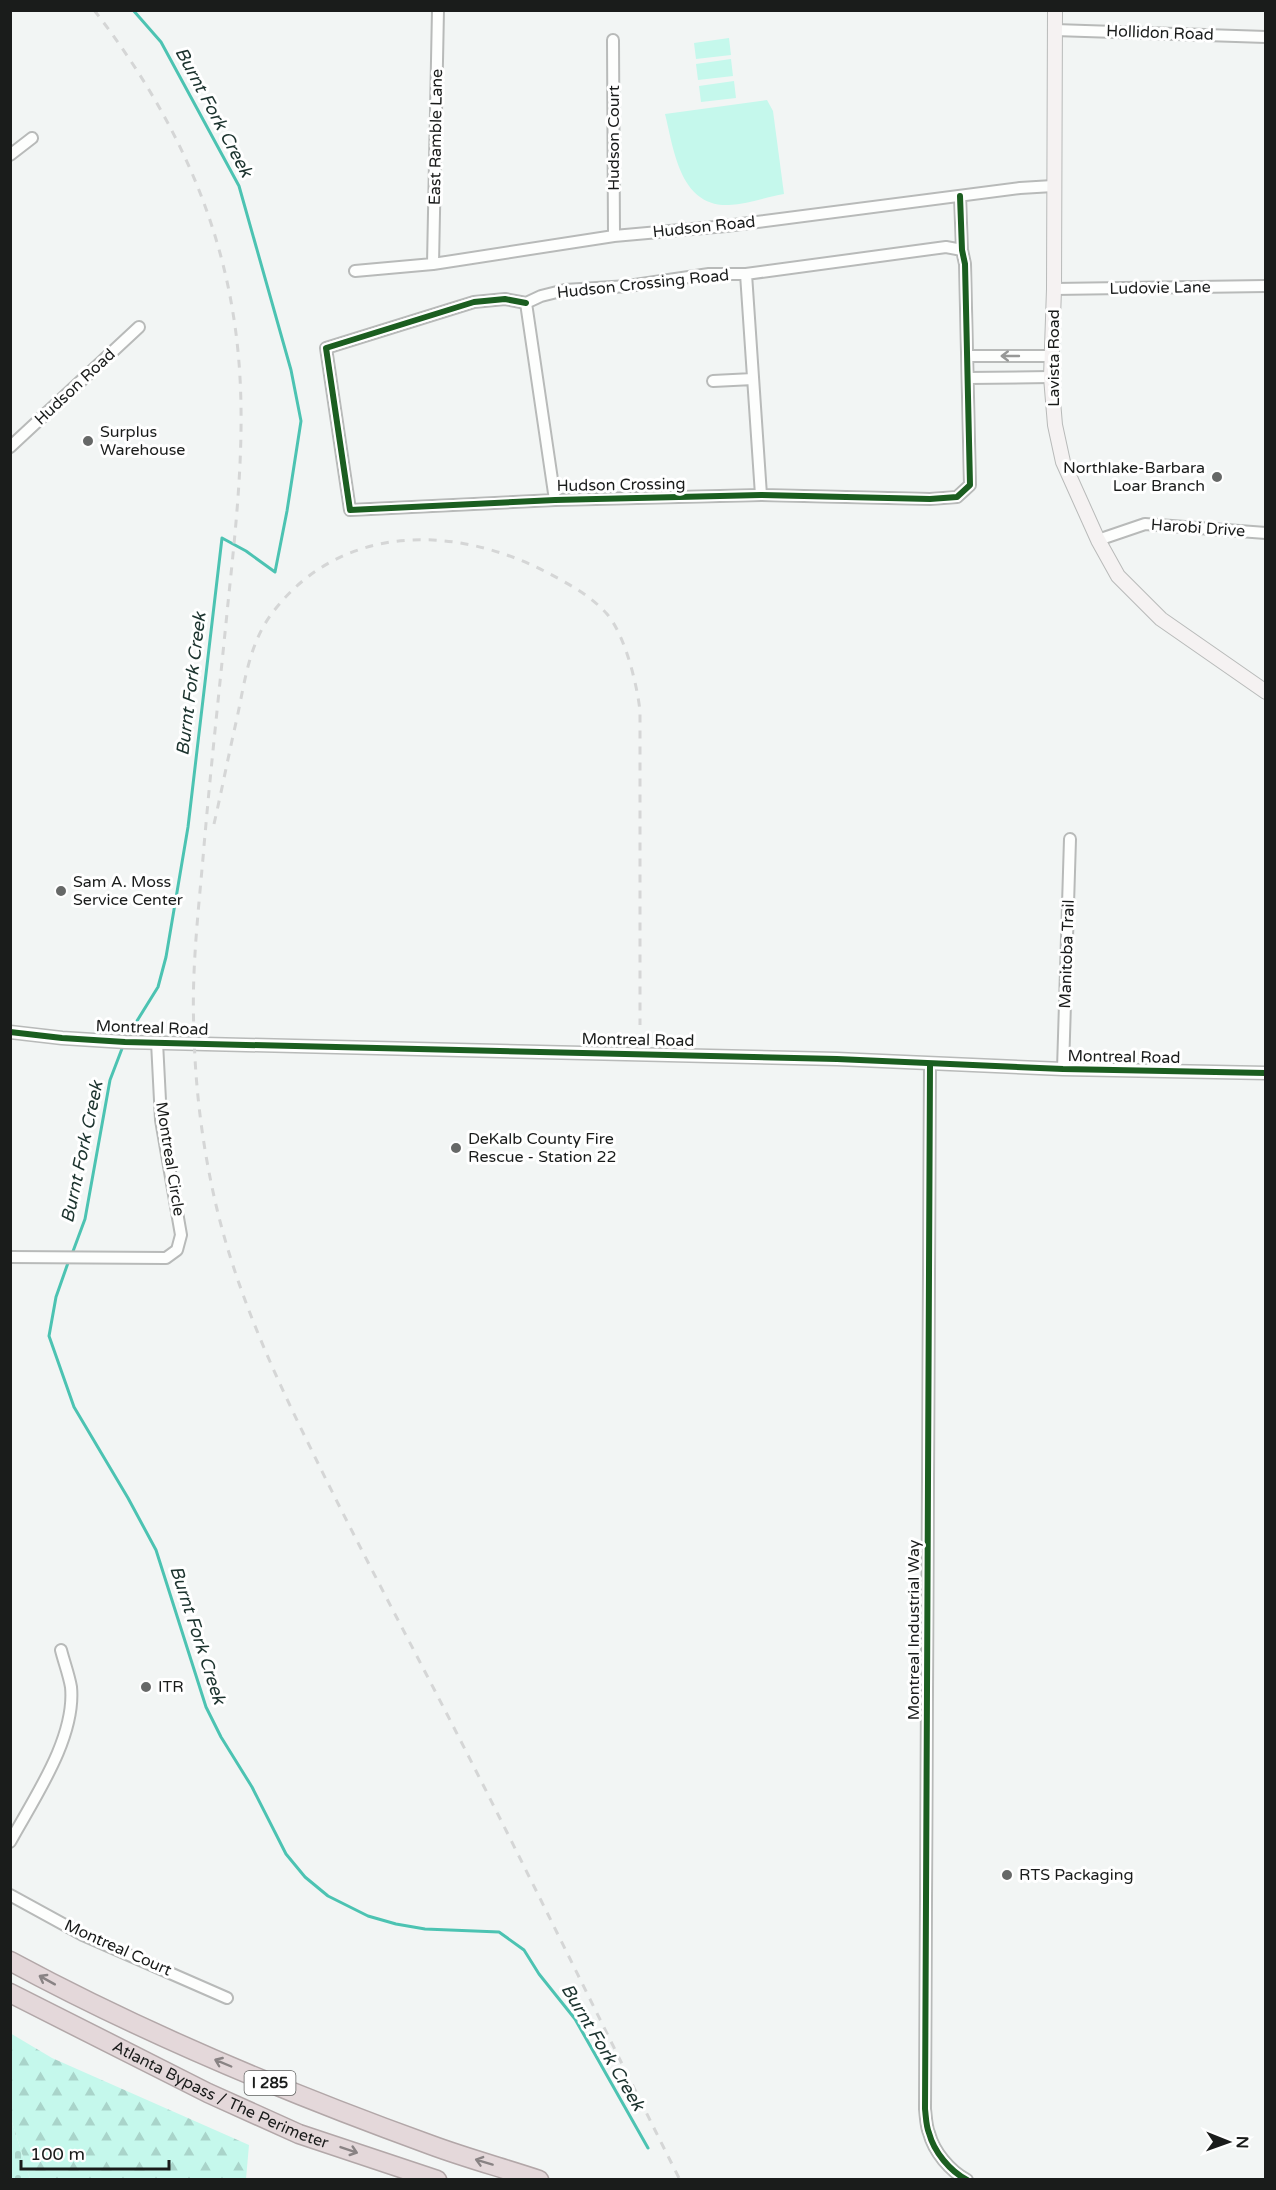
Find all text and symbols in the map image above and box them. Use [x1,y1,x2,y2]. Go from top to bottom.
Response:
street label: Hollidon Road [1106,21,1214,45]
water label: Burnt Fork Creek [170,43,258,182]
street label: East Ramble Lane [425,69,447,205]
street label: Hudson Court [604,85,624,191]
street label: Hudson Road [652,212,756,242]
street label: Hudson Crossing Road [556,265,730,303]
street label: Ludovie Lane [1109,277,1211,299]
street label: Lavista Road [1044,309,1064,407]
street label: Hudson Road [30,344,120,430]
one-way arrow [1000,350,1020,362]
place label: Surplus Warehouse [100,422,185,460]
marker: Surplus Warehouse [81,434,95,448]
place label: Northlake-Barbara Loar Branch [1063,458,1205,496]
marker: Northlake-Barbara Loar Branch [1210,470,1224,484]
street label: Hudson Crossing [556,474,686,496]
street label: Harobi Drive [1150,515,1246,541]
water label: Burnt Fork Creek [171,610,211,757]
place label: Sam A. Moss Service Center [73,872,184,910]
marker: Sam A. Moss Service Center [54,884,68,898]
street label: Manitoba Trail [1055,899,1079,1009]
street label: Montreal Road [95,1016,209,1040]
street label: Montreal Road [581,1029,695,1051]
street label: Montreal Road [1067,1046,1181,1068]
water label: Burnt Fork Creek [56,1078,108,1225]
street label: Montreal Circle [151,1101,189,1217]
place label: DeKalb County Fire Rescue - Station 22 [468,1129,617,1167]
marker: DeKalb County Fire Rescue - Station 22 [449,1141,463,1155]
street label: Montreal Industrial Way [904,1539,924,1720]
water label: Burnt Fork Creek [165,1563,231,1708]
place label: ITR [158,1677,184,1697]
marker: ITR [139,1680,153,1694]
place label: RTS Packaging [1019,1865,1133,1885]
marker: RTS Packaging [1000,1868,1014,1882]
street label: Montreal Court [61,1915,175,1981]
one-way arrow [38,1974,56,1985]
water label: Burnt Fork Creek [556,1980,650,2116]
street label: Atlanta Bypass / The Perimeter [109,2036,332,2153]
one-way arrow [214,2057,233,2068]
road number: I 285 [244,2071,296,2095]
north arrow [1198,2112,1258,2172]
scale bar [21,2133,170,2171]
text: N [1232,2136,1252,2149]
text: 100 m [30,2143,85,2165]
one-way arrow [339,2146,358,2157]
one-way arrow [475,2156,494,2167]

